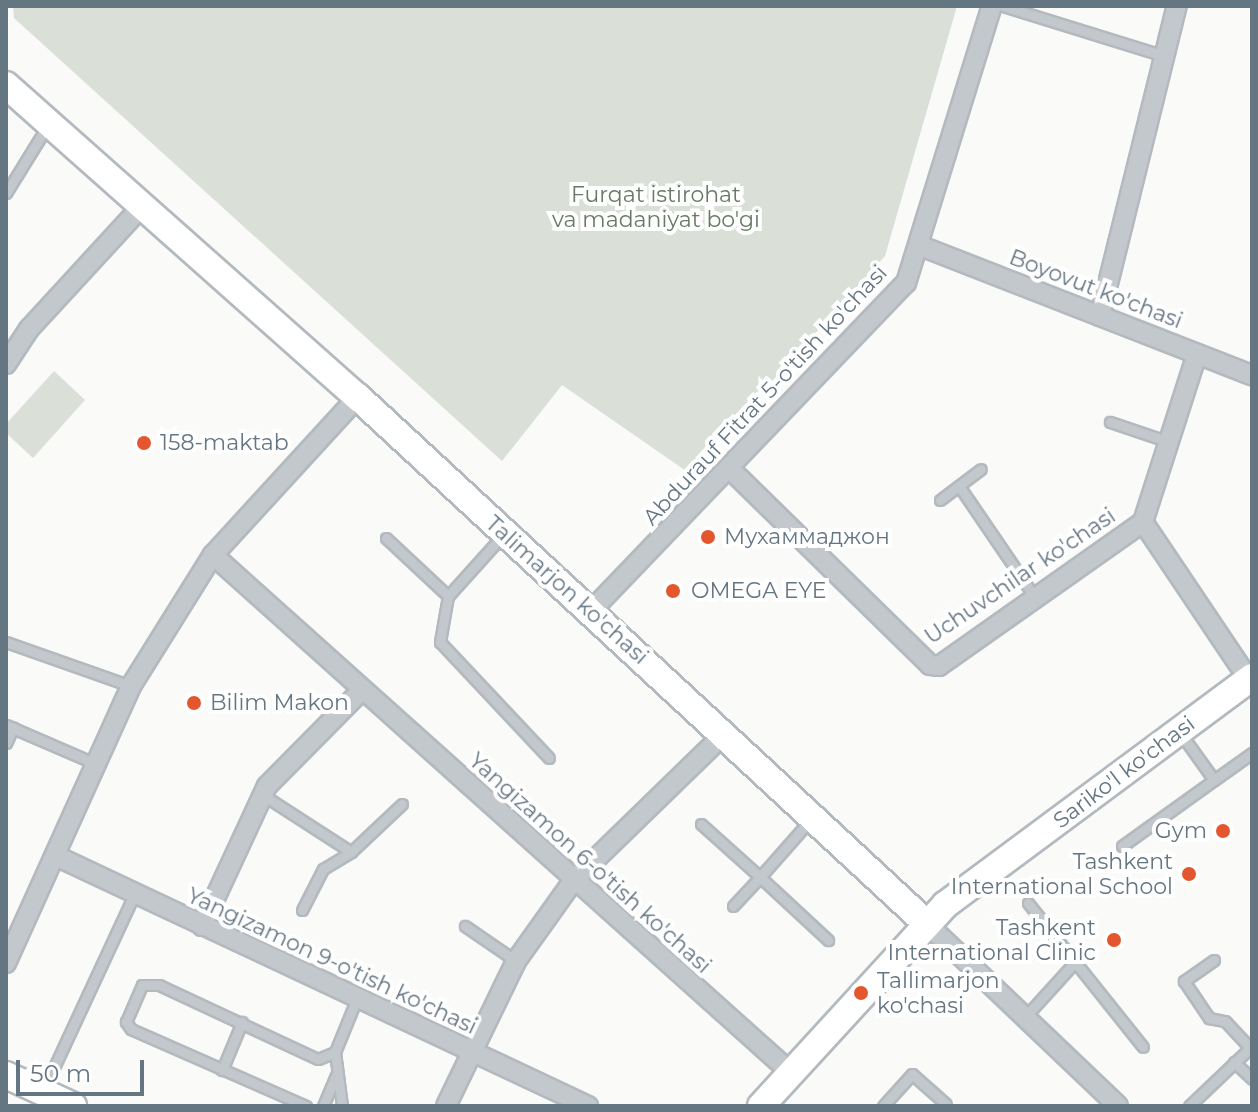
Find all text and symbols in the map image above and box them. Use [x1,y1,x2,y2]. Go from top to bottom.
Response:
park label: Furqat istirohat va madaniyat bo'gi [552,181,760,232]
street label: Boyovut ko'chasi [1006,244,1186,334]
street label: Abdurauf Fitrat 5-o'tish ko'chasi [637,260,893,530]
place label: 158-maktab [160,430,289,456]
marker: 158-maktab [135,434,153,452]
street label: Uchuvchilar ko'chasi [920,502,1120,650]
street label: Talimarjon ko'chasi [480,510,654,670]
place label: Мухаммаджон [724,524,890,550]
marker: Мухаммаджон [699,528,717,546]
place label: OMEGA EYE [691,578,827,604]
marker: OMEGA EYE [662,580,684,602]
place label: Bilim Makon [210,690,349,716]
marker: Bilim Makon [185,694,203,712]
street label: Sariko'l ko'chasi [1048,710,1200,834]
street label: Yangizamon 6-o'tish ko'chasi [464,747,716,979]
place label: Gym [1155,818,1207,844]
marker: Gym [1214,822,1232,840]
place label: Tashkent International School [951,848,1173,900]
marker: Tashkent International School [1180,865,1198,883]
street label: Yangizamon 9-o'tish ko'chasi [183,882,481,1040]
place label: Tashkent International Clinic [887,914,1096,966]
marker: Tashkent International Clinic [1103,929,1125,951]
place label: Tallimarjon ko'chasi [877,967,1000,1018]
marker: Tallimarjon ko'chasi [852,984,870,1002]
scale bar [20,1044,148,1094]
text: 50 m [30,1059,91,1088]

